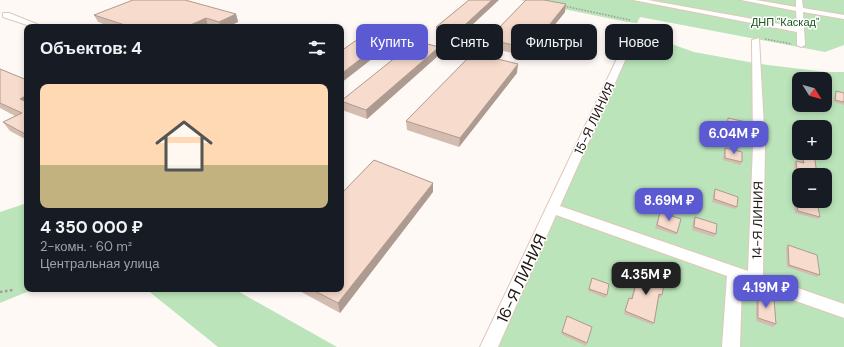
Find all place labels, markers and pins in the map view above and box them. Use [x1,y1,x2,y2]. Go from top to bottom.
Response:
pin: 6.04M ₽ [697,121,771,155]
pin: 8.69M ₽ [632,188,706,222]
pin: 4.35M ₽ [609,262,683,296]
pin: 4.19M ₽ [729,275,803,309]

